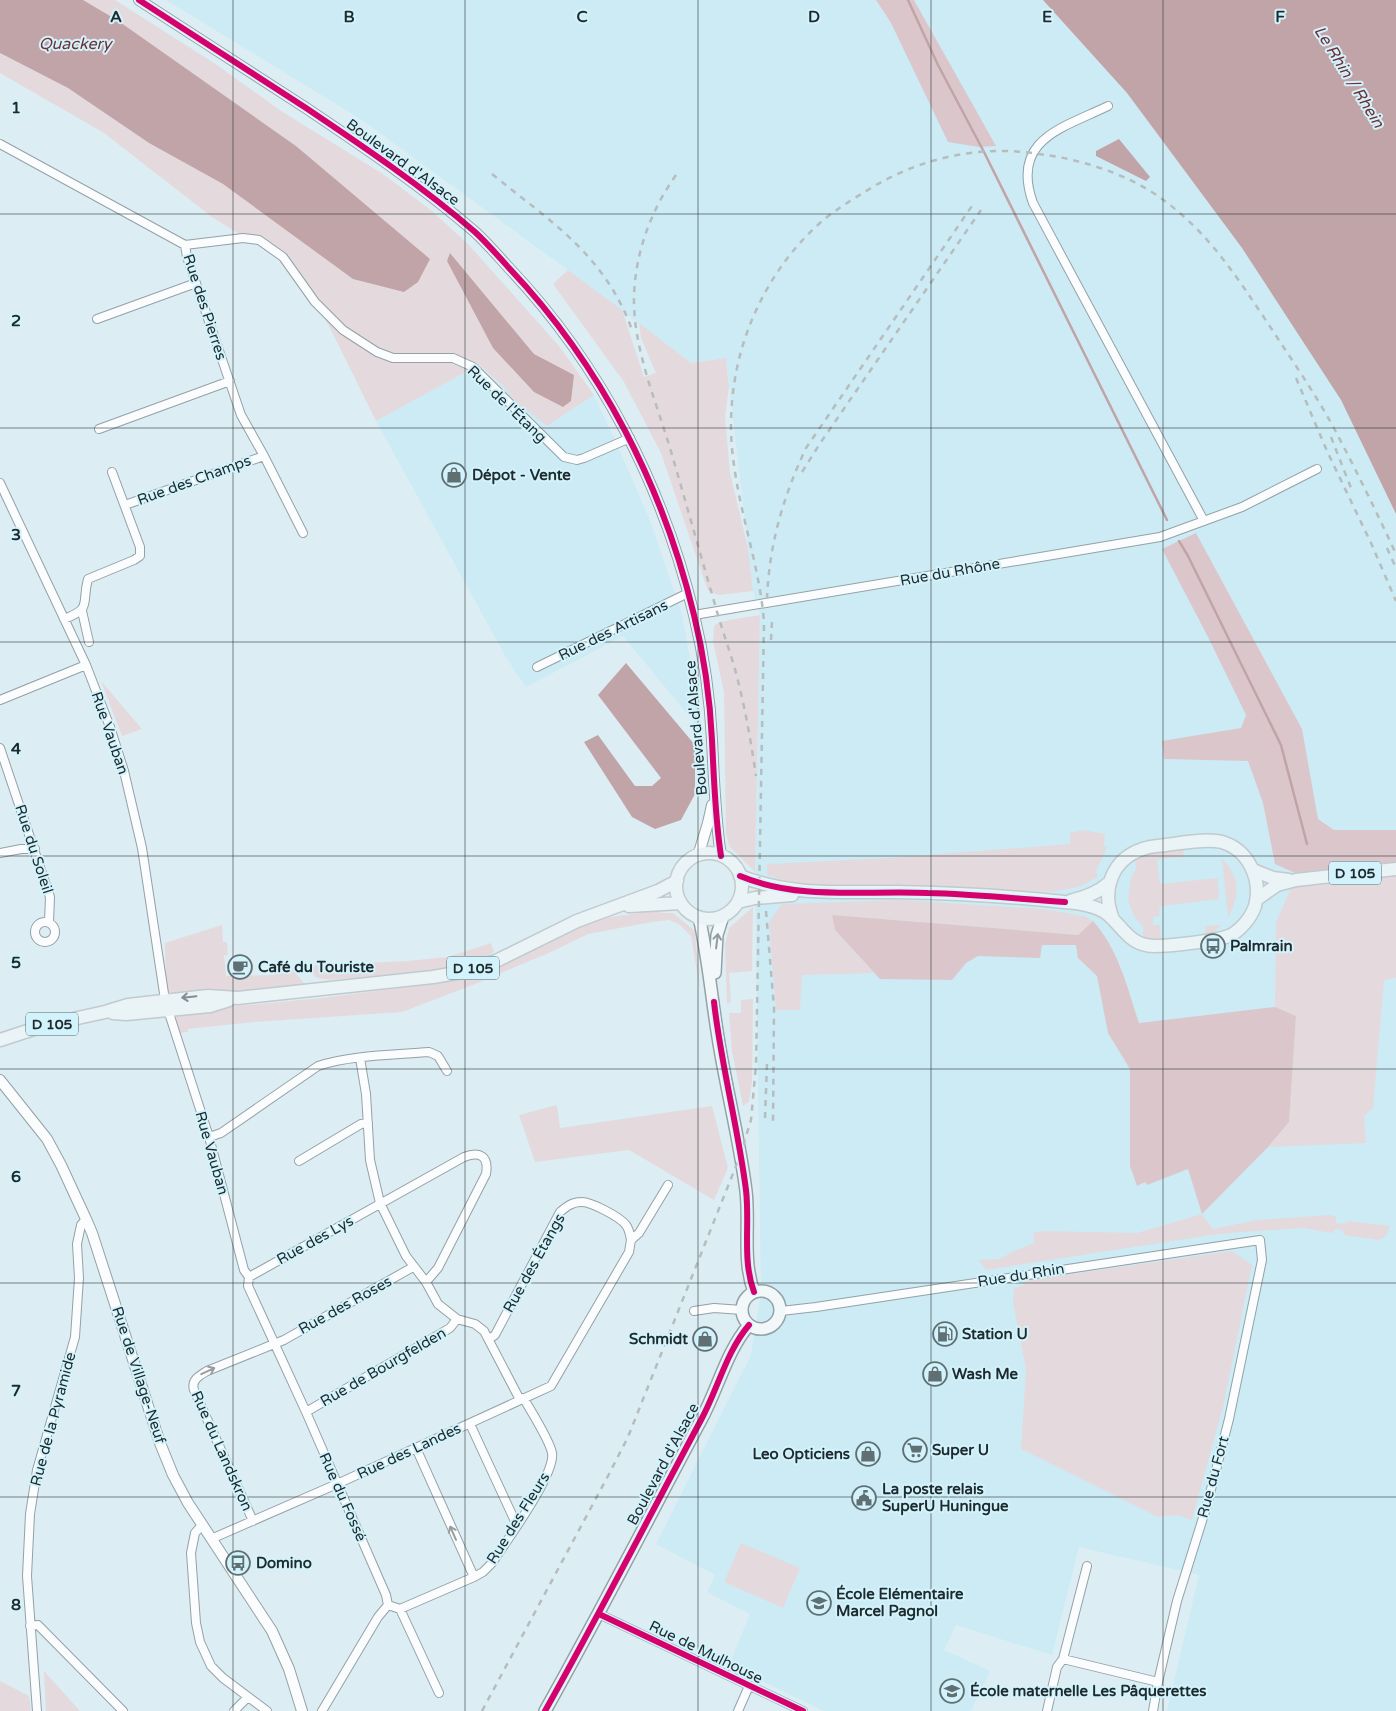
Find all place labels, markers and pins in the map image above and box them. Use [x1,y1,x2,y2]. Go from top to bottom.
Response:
shop icon: Dépot - Vente [441,462,467,488]
place label: Dépot - Vente [472,466,571,485]
bus stop icon: Palmrain [1200,933,1226,959]
place label: Palmrain [1230,937,1293,955]
cafe icon: Café du Touriste [227,954,253,980]
place label: Café du Touriste [258,958,375,976]
fuel station icon: Station U [932,1321,958,1347]
place label: Station U [962,1325,1028,1343]
shop icon: Schmidt [692,1326,718,1352]
place label: Schmidt [629,1330,688,1348]
shop icon: Wash Me [922,1361,948,1387]
place label: Wash Me [952,1365,1019,1383]
supermarket icon: Super U [902,1437,928,1463]
shop icon: Leo Opticiens [855,1441,881,1467]
place label: Super U [932,1441,989,1460]
place label: Leo Opticiens [752,1445,850,1464]
place label: La poste relais SuperU Huningue [882,1480,1009,1516]
public building icon: La poste relais SuperU Huningue [851,1485,877,1511]
bus stop icon: Domino [225,1550,251,1576]
place label: Domino [256,1554,312,1572]
place label: École Elémentaire Marcel Pagnol [836,1584,964,1621]
school or university icon: École Elémentaire Marcel Pagnol [806,1590,832,1616]
school or university icon: École maternelle Les Pâquerettes [939,1678,965,1704]
place label: École maternelle Les Pâquerettes [970,1681,1206,1701]

